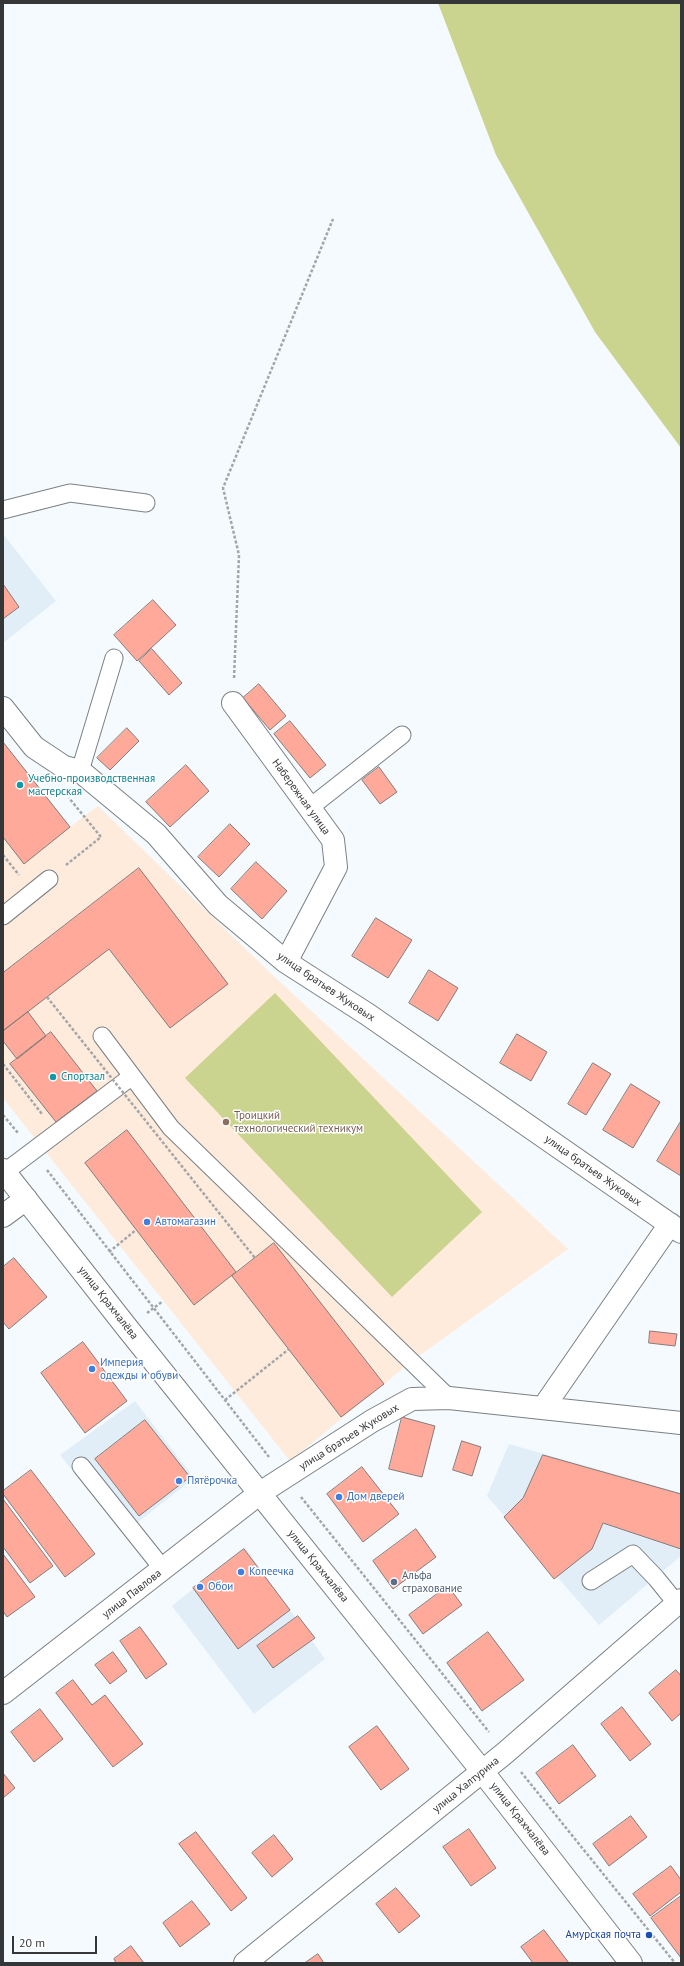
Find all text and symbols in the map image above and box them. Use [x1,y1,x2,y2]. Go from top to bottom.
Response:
street label: Набережная улица [269,756,333,838]
place label: Учебно-производственная мастерская [28,772,155,798]
marker: Учебно-производственная мастерская [15,780,25,790]
street label: улица братьев Жуковых [275,949,377,1025]
place label: Спортзал [61,1070,105,1084]
marker: Спортзал [48,1072,58,1082]
place label: Троицкий технологический техникум [234,1109,363,1135]
marker: Троицкий технологический техникум [221,1117,231,1127]
street label: улица братьев Жуковых [542,1133,644,1209]
place label: Автомагазин [155,1215,216,1229]
marker: Автомагазин [142,1217,152,1227]
street label: улица Крахмалёва [75,1264,141,1342]
place label: Империя одежды и обуви [100,1356,178,1382]
marker: Империя одежды и обуви [87,1364,97,1374]
street label: улица братьев Жуковых [297,1401,401,1473]
place label: Пятёрочка [187,1474,237,1488]
marker: Пятёрочка [174,1476,184,1486]
place label: Дом дверей [347,1490,405,1504]
marker: Дом дверей [334,1492,344,1502]
street label: улица Крахмалёва [285,1527,351,1605]
place label: Копеечка [249,1565,294,1579]
street label: улица Павлова [100,1567,164,1621]
marker: Копеечка [236,1567,246,1577]
place label: Альфа страхование [402,1569,462,1595]
marker: Альфа страхование [389,1577,399,1587]
place label: Обои [208,1580,233,1594]
marker: Обои [195,1582,205,1592]
street label: улица Халтурина [430,1754,502,1816]
street label: улица Крахмалёва [487,1780,553,1858]
scale bar [14,1928,99,1954]
place label: Амурская почта [566,1928,641,1942]
marker: Амурская почта [644,1930,654,1940]
text: 20 m [19,1935,45,1950]

